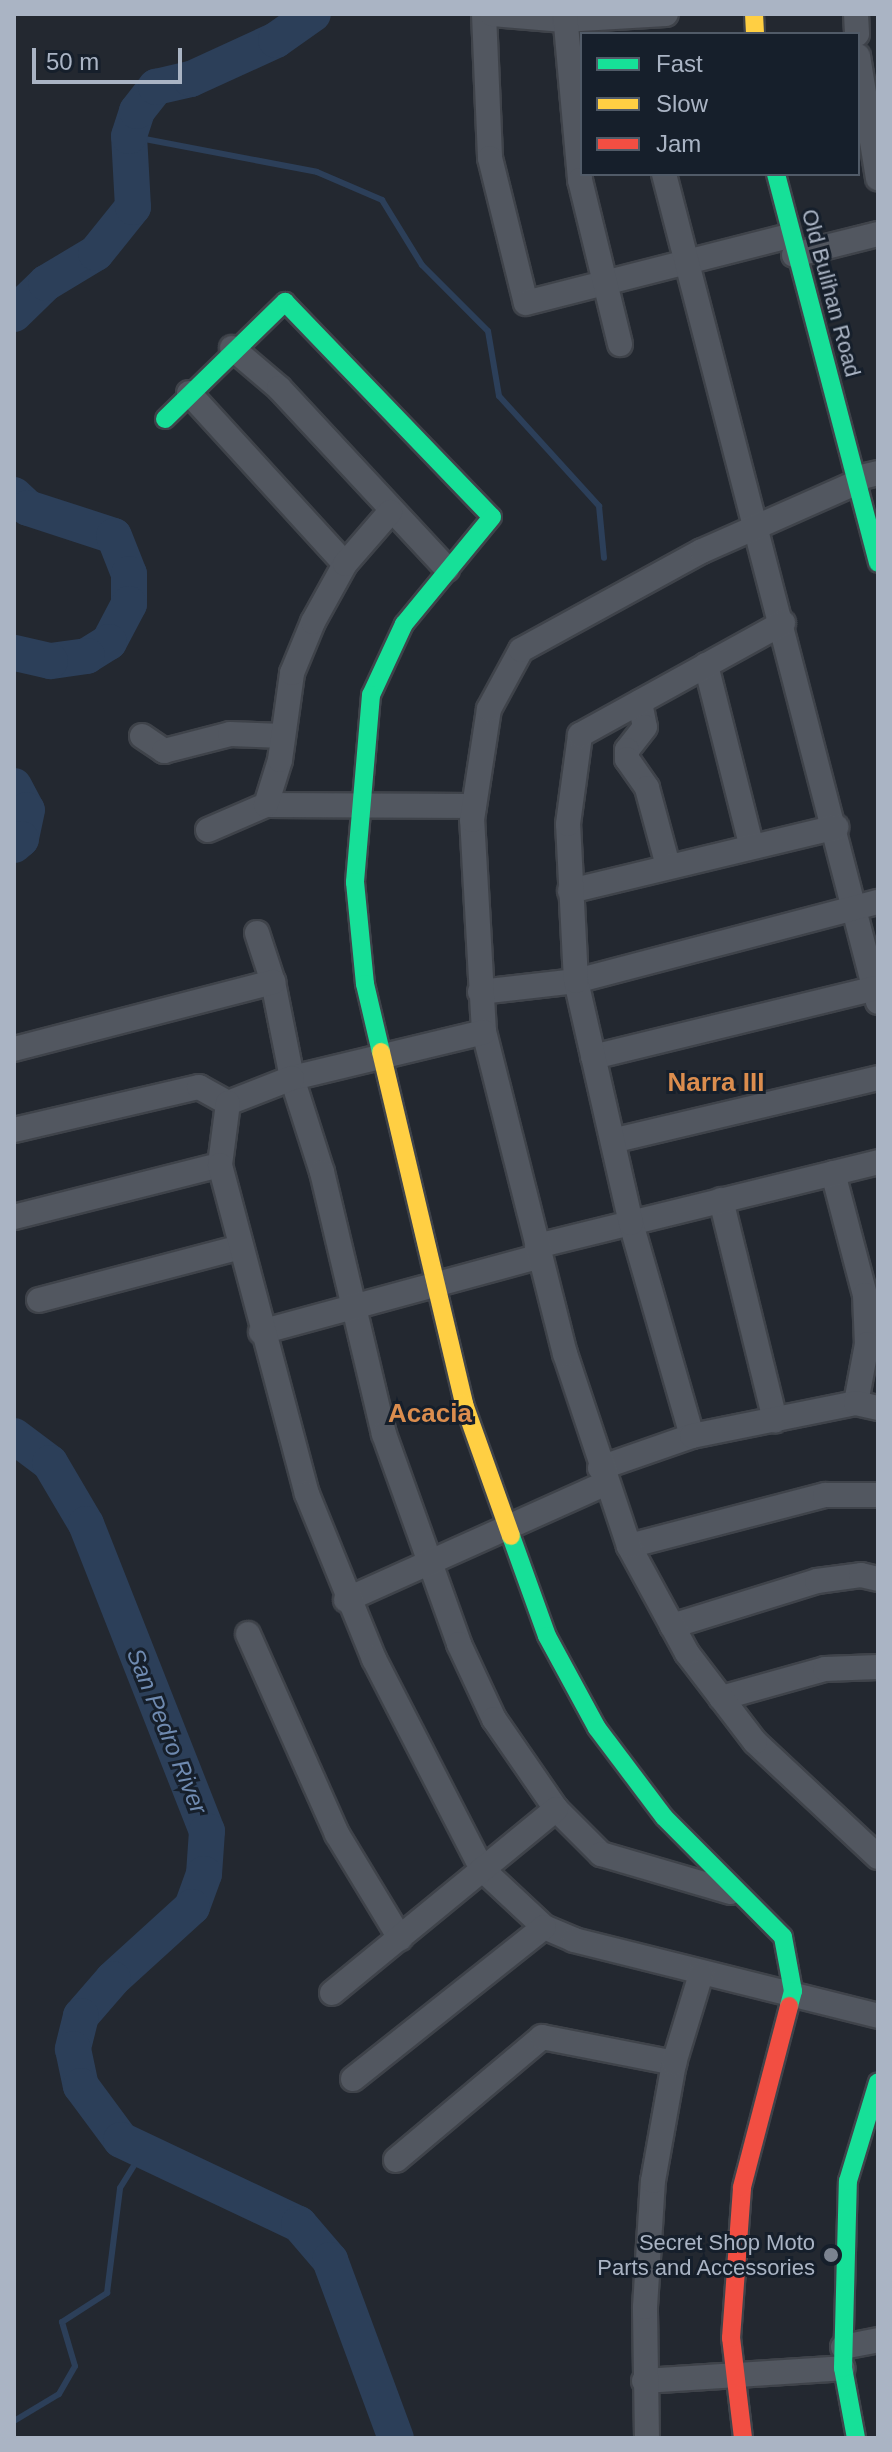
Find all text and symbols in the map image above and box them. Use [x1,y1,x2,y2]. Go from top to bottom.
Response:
scale bar [36,32,186,82]
legend [580,32,860,176]
text: 50 m [46,48,99,75]
text: Fast [656,50,703,77]
text: Slow [656,90,708,117]
text: Jam [656,130,701,157]
street label: Old Bulihan Road [796,206,866,380]
district label: Narra III [668,1067,764,1099]
district label: Acacia [388,1398,472,1430]
water label: San Pedro River [121,1644,213,1818]
place label: Secret Shop Moto Parts and Accessories [596,2229,815,2280]
marker: Secret Shop Moto Parts and Accessories [822,2246,840,2264]

